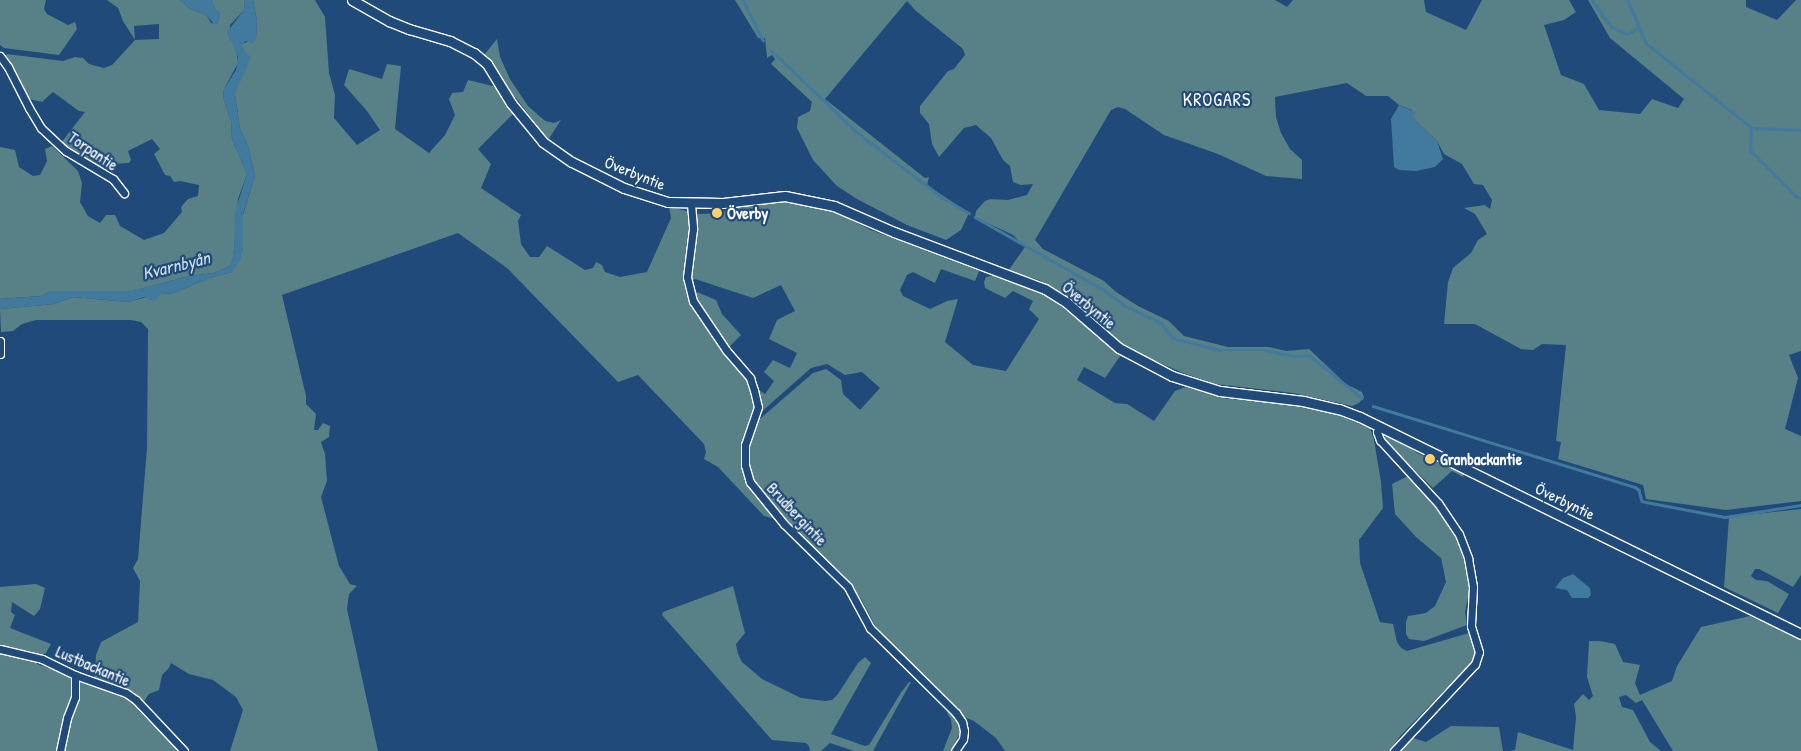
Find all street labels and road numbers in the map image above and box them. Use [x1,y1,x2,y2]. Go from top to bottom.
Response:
street label: Torpantie [64,127,122,175]
street label: Överbyntie [602,152,668,194]
street label: Överbyntie [1058,277,1120,333]
street label: Brudbergintie [763,478,831,550]
street label: Överbyntie [1532,478,1598,524]
street label: Lustbackantie [53,642,133,690]

